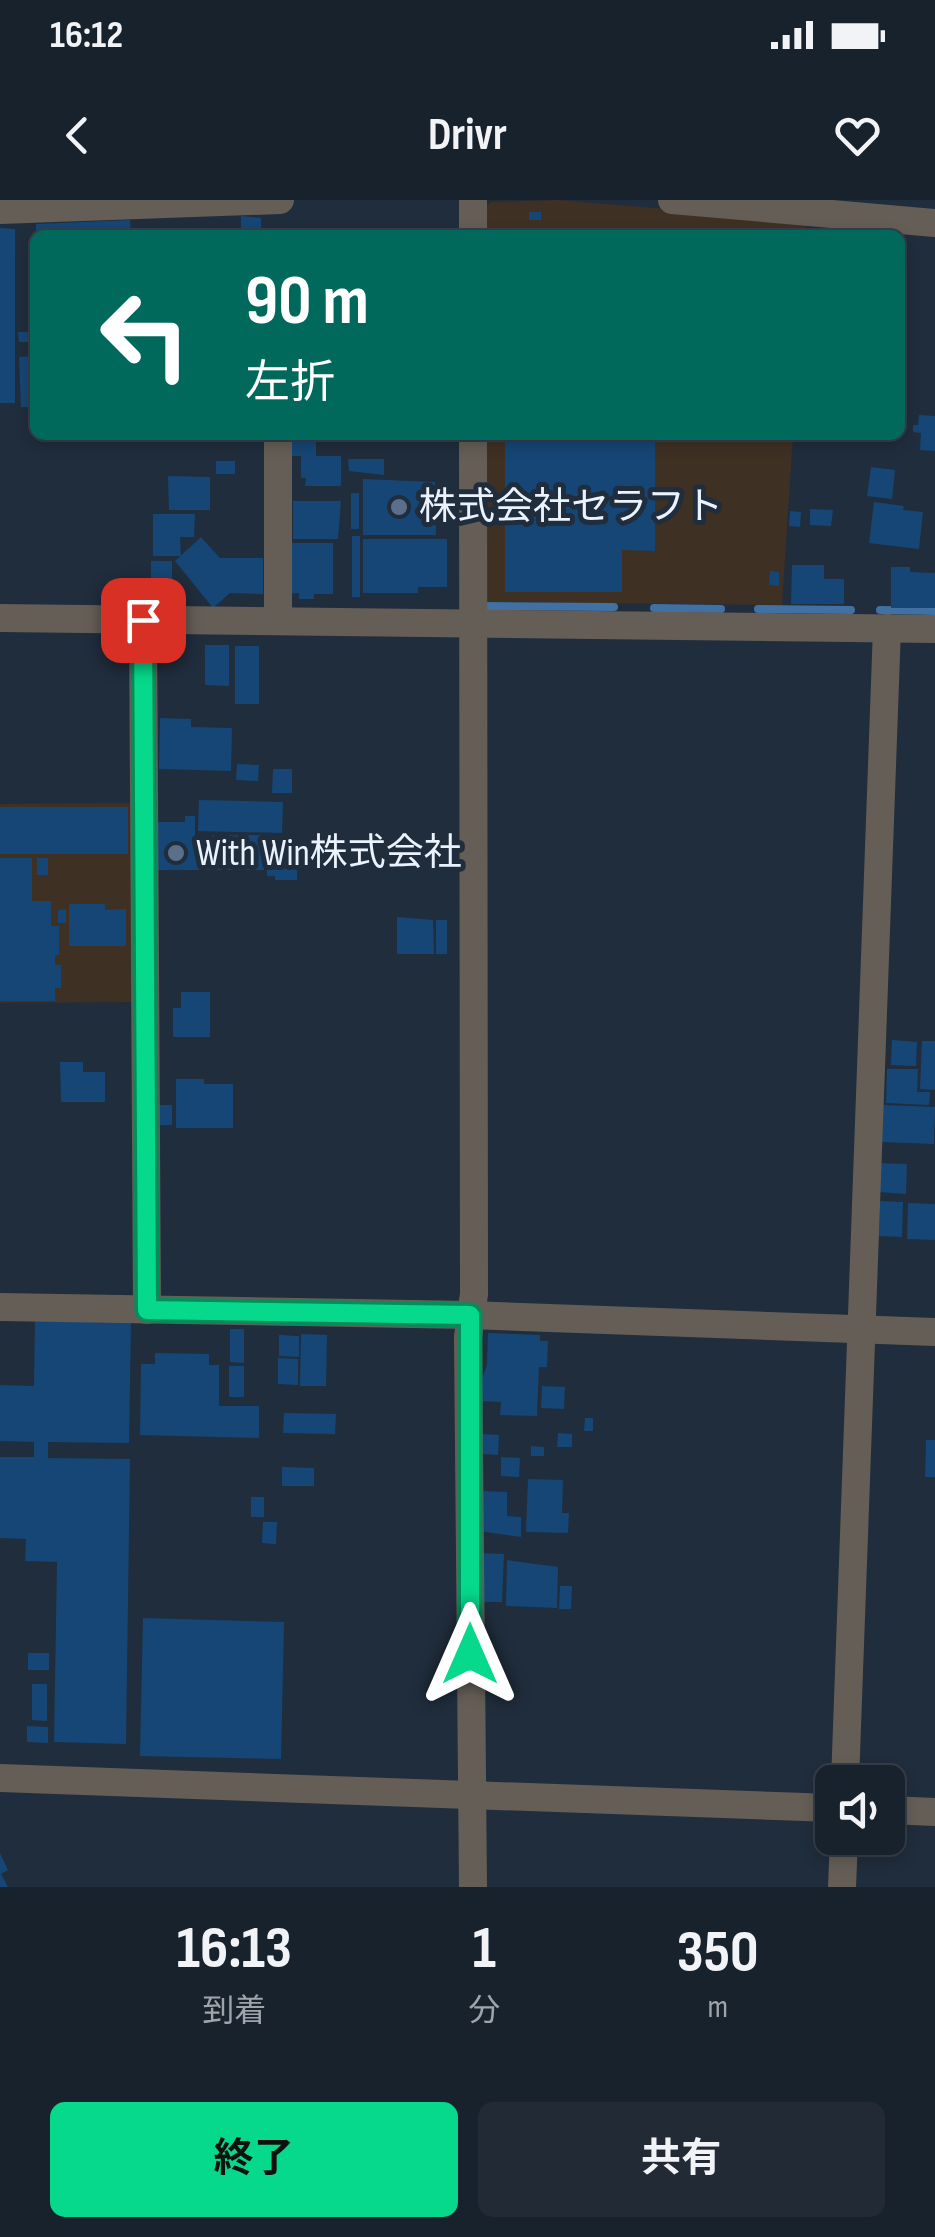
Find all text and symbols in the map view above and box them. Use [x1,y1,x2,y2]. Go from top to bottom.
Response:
text: 16:12 [50,13,123,58]
icon: back [50,108,105,163]
text: Drivr [428,108,507,163]
icon: heart [830,108,885,163]
text: 90 m [245,260,369,344]
icon: left [80,270,210,400]
text: 左折 [245,356,335,411]
place label: 株式会社セラフト [419,485,723,530]
marker: 株式会社セラフト [388,496,410,518]
pin [101,578,186,663]
icon: arrive [116,593,171,648]
place label: With Win株式会社 [196,831,462,876]
marker: With Win株式会社 [165,842,187,864]
position arrow [418,1602,522,1706]
map controls [815,1765,905,1855]
button: sound [815,1765,905,1855]
text: 16:13 [176,1913,292,1985]
text: 1 [473,1913,496,1985]
text: 350 [677,1917,759,1989]
text: m [707,1988,728,2027]
text: 到着 [202,1992,266,2031]
text: 分 [468,1992,500,2031]
button: 終了 [50,2102,458,2217]
button: 共有 [478,2102,885,2217]

